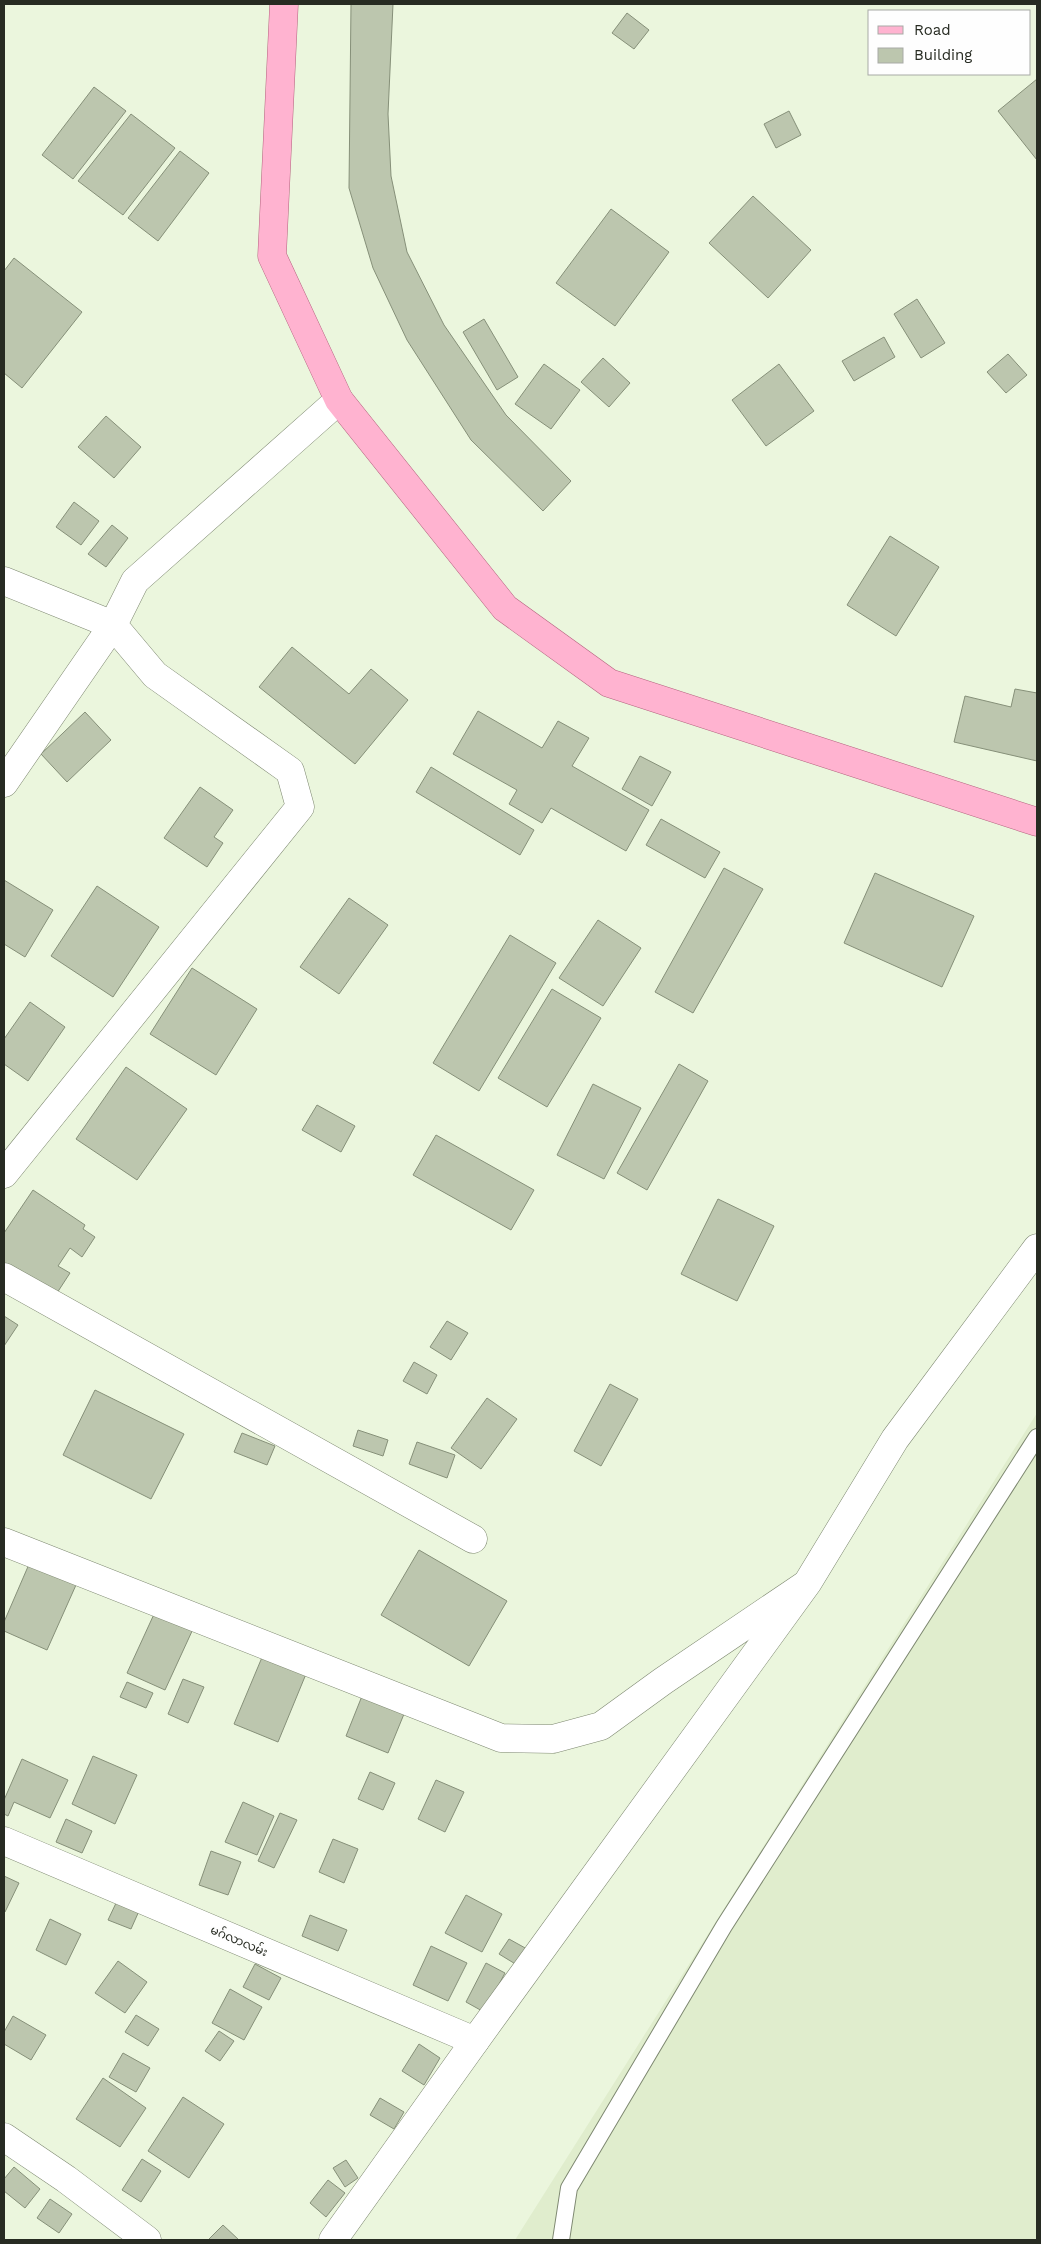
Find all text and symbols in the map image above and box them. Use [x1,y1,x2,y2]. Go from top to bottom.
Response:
legend [868,10,1031,75]
text: Road [914,21,951,39]
text: Building [914,46,972,64]
street label: မဂ်လာလမ်း [208,1921,271,1959]

